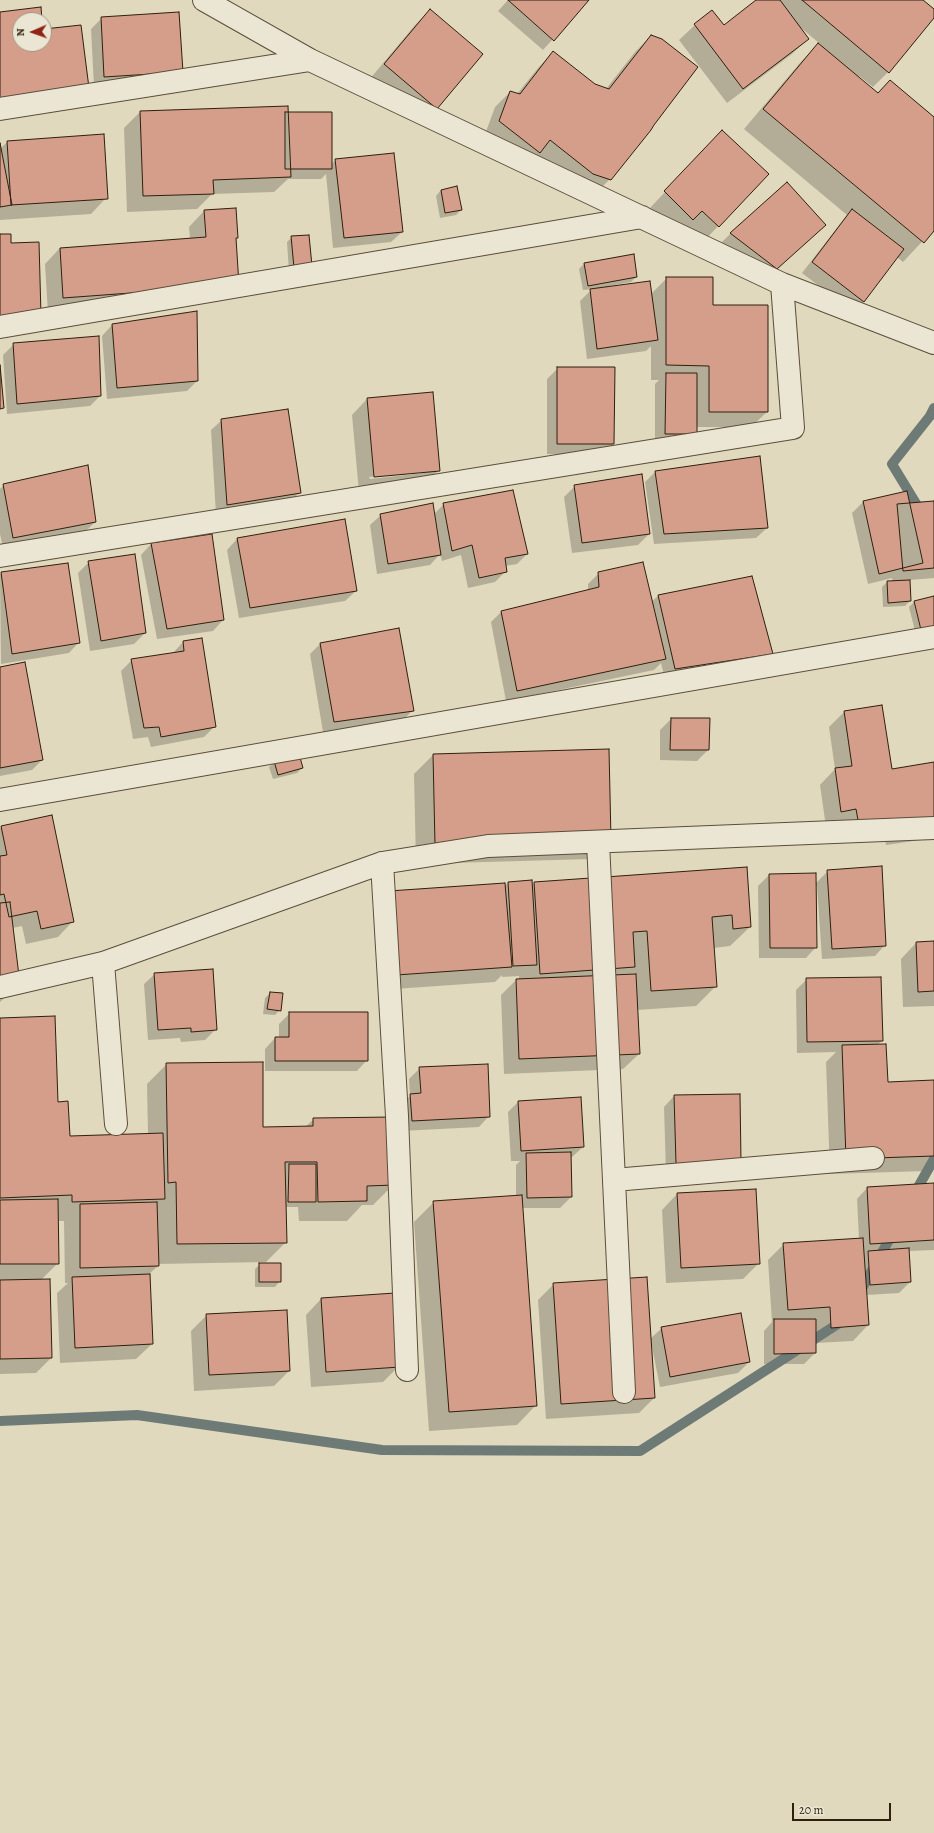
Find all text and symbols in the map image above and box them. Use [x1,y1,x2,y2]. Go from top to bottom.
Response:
north arrow [12,12,52,52]
text: N [13,28,28,37]
scale bar [794,1795,893,1821]
text: 20 m [799,1802,823,1818]

